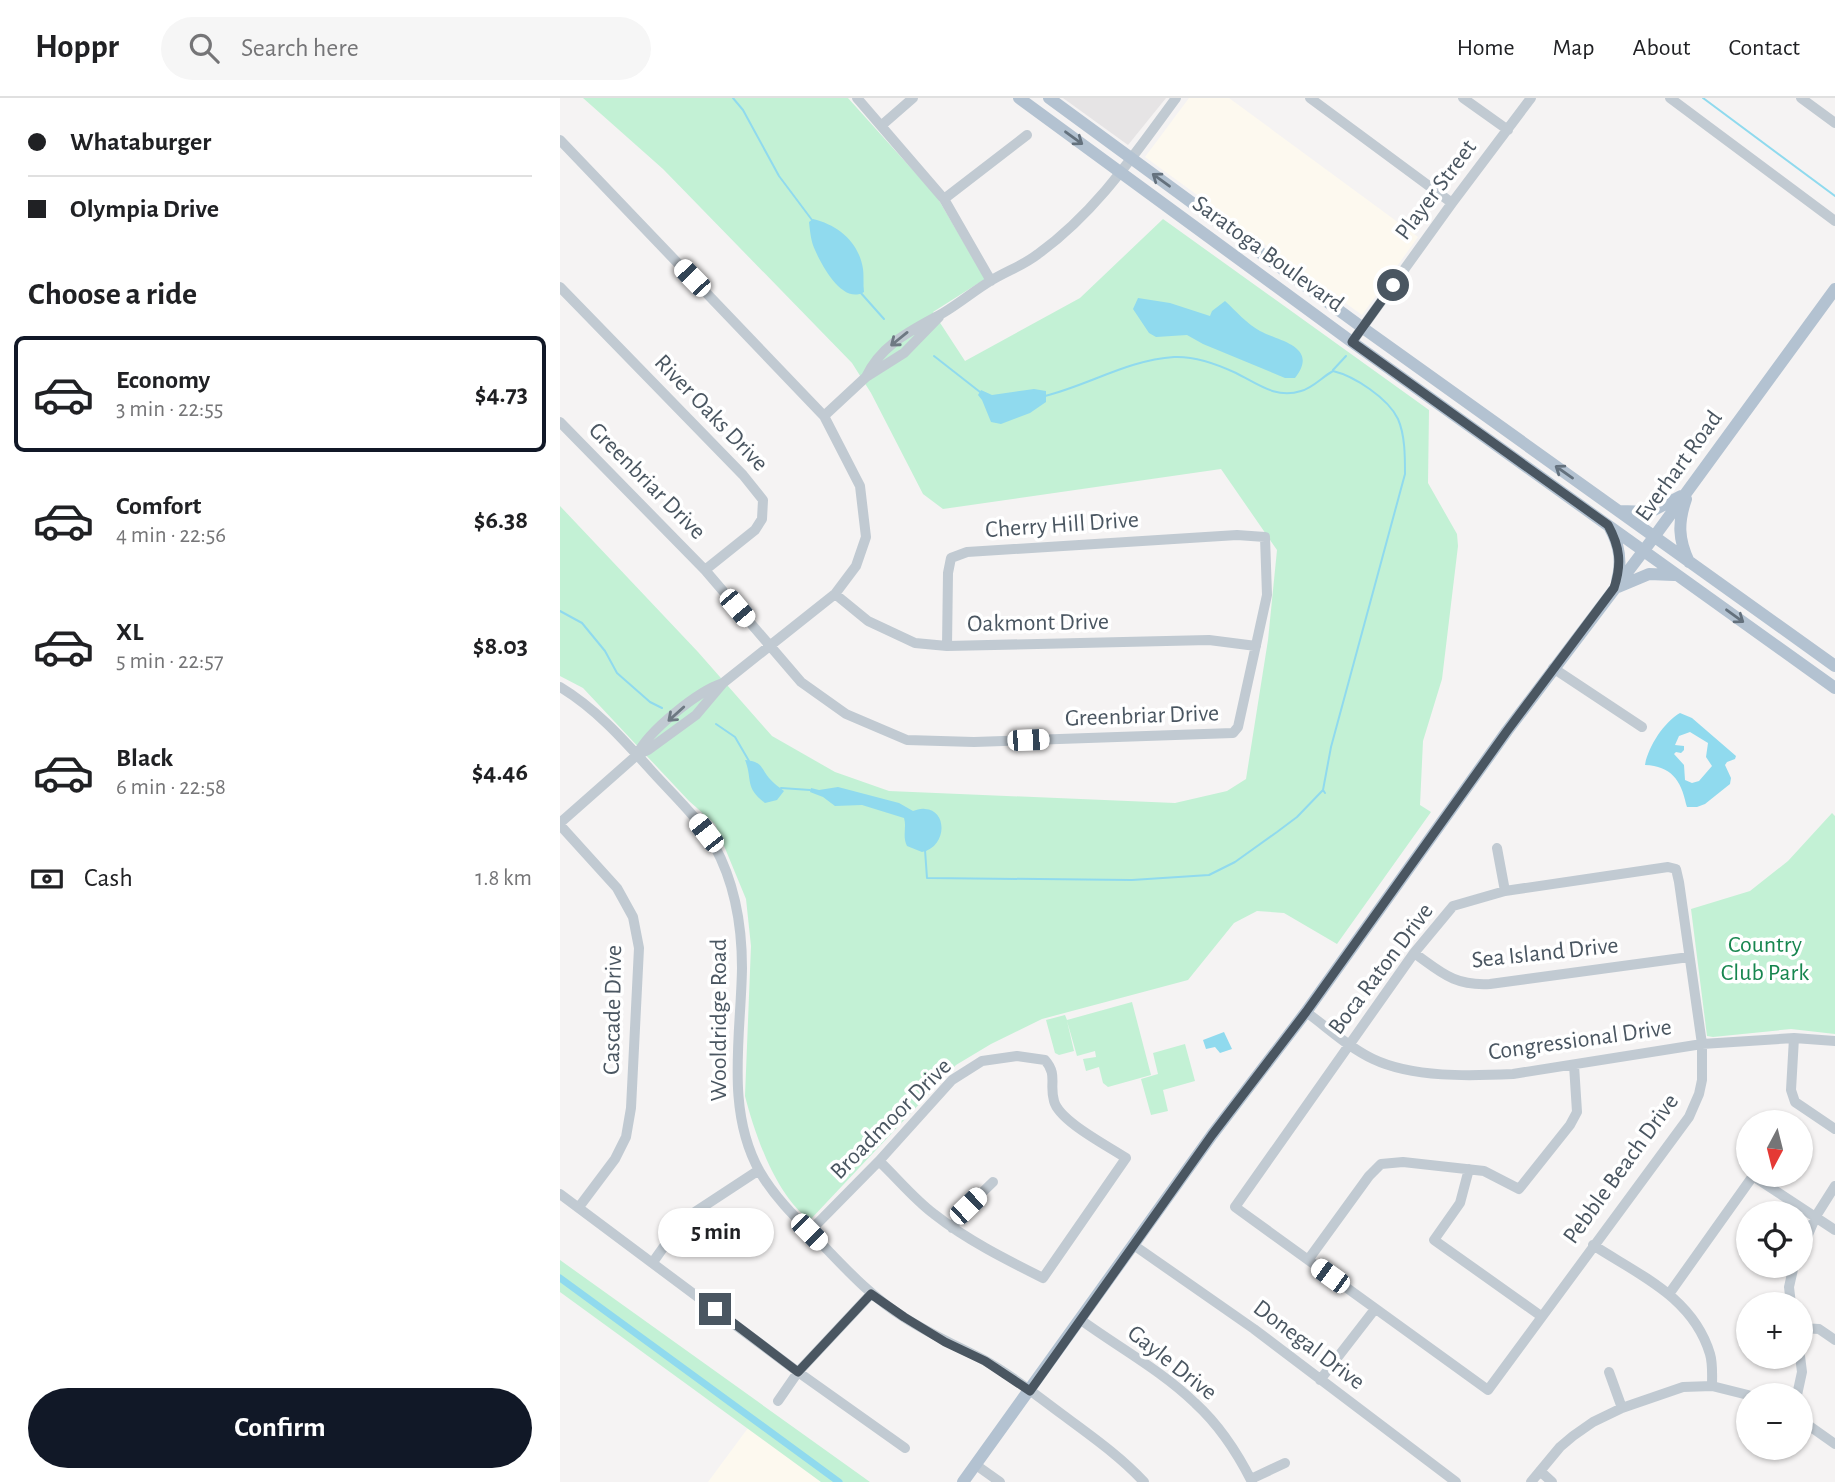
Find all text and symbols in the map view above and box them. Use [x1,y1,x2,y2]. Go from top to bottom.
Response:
search box [161,17,651,80]
icon: search [185,29,223,67]
text: Hoppr [35,31,119,64]
text: Search here [241,35,359,61]
text: Home [1457,36,1515,60]
text: Map [1553,36,1595,60]
text: About [1633,36,1690,60]
text: Contact [1728,36,1800,60]
text: Whataburger [70,129,211,155]
one-way arrow [1064,131,1082,146]
street label: Player Street [1391,135,1481,244]
one-way arrow [1152,173,1171,187]
street label: Saratoga Boulevard [1188,191,1348,317]
text: Olympia Drive [70,196,219,222]
car [670,256,715,300]
route start [1377,269,1409,301]
text: Choose a ride [28,278,197,310]
one-way arrow [890,332,908,347]
street label: River Oaks Drive [650,350,772,476]
icon: car [32,363,95,426]
text: Economy [116,367,210,393]
text: $4.73 [475,381,528,407]
text: 3 min · 22:55 [116,398,223,421]
street label: Everhart Road [1631,406,1727,526]
street label: Greenbriar Drive [584,418,710,544]
one-way arrow [1555,464,1574,479]
icon: car [32,489,95,552]
text: Comfort [116,493,201,519]
text: $6.38 [474,507,528,533]
street label: Cherry Hill Drive [984,508,1140,542]
text: 4 min · 22:56 [116,524,226,547]
car [716,585,759,631]
one-way arrow [1725,609,1744,623]
street label: Oakmont Drive [967,610,1109,636]
icon: car [32,615,95,678]
text: XL [116,619,143,645]
text: $8.03 [473,633,528,659]
text: 5 min · 22:57 [116,650,224,673]
street label: Greenbriar Drive [1064,701,1220,731]
one-way arrow [667,706,685,722]
car [1007,729,1050,751]
icon: car [32,741,95,804]
text: Black [116,745,173,771]
text: $4.46 [472,759,528,785]
text: 6 min · 22:58 [116,776,226,799]
car [685,810,728,856]
icon: cash [28,860,66,898]
text: Cash [84,865,133,891]
text: 1.8 km [475,867,532,890]
street label: Boca Raton Drive [1324,899,1438,1039]
street label: Sea Island Drive [1471,933,1619,973]
park label: Country Club Park [1721,933,1809,985]
street label: Wooldridge Road [707,939,731,1101]
street label: Cascade Drive [600,945,626,1075]
street label: Congressional Drive [1487,1015,1673,1065]
street label: Broadmoor Drive [826,1054,956,1184]
street label: Pebble Beach Drive [1559,1090,1683,1248]
north arrow [1736,1110,1813,1186]
map controls [1736,1110,1813,1460]
car [946,1184,991,1228]
button: locate [1736,1201,1813,1278]
callout: 5 min [657,1208,773,1256]
car [787,1210,832,1254]
text: 5 min [691,1221,741,1244]
car [1307,1255,1354,1297]
button: + [1736,1292,1813,1369]
route end [699,1293,731,1325]
street label: Donegal Drive [1249,1296,1369,1394]
street label: Gayle Drive [1123,1321,1221,1405]
button: − [1736,1383,1813,1460]
button: Confirm [28,1388,532,1468]

